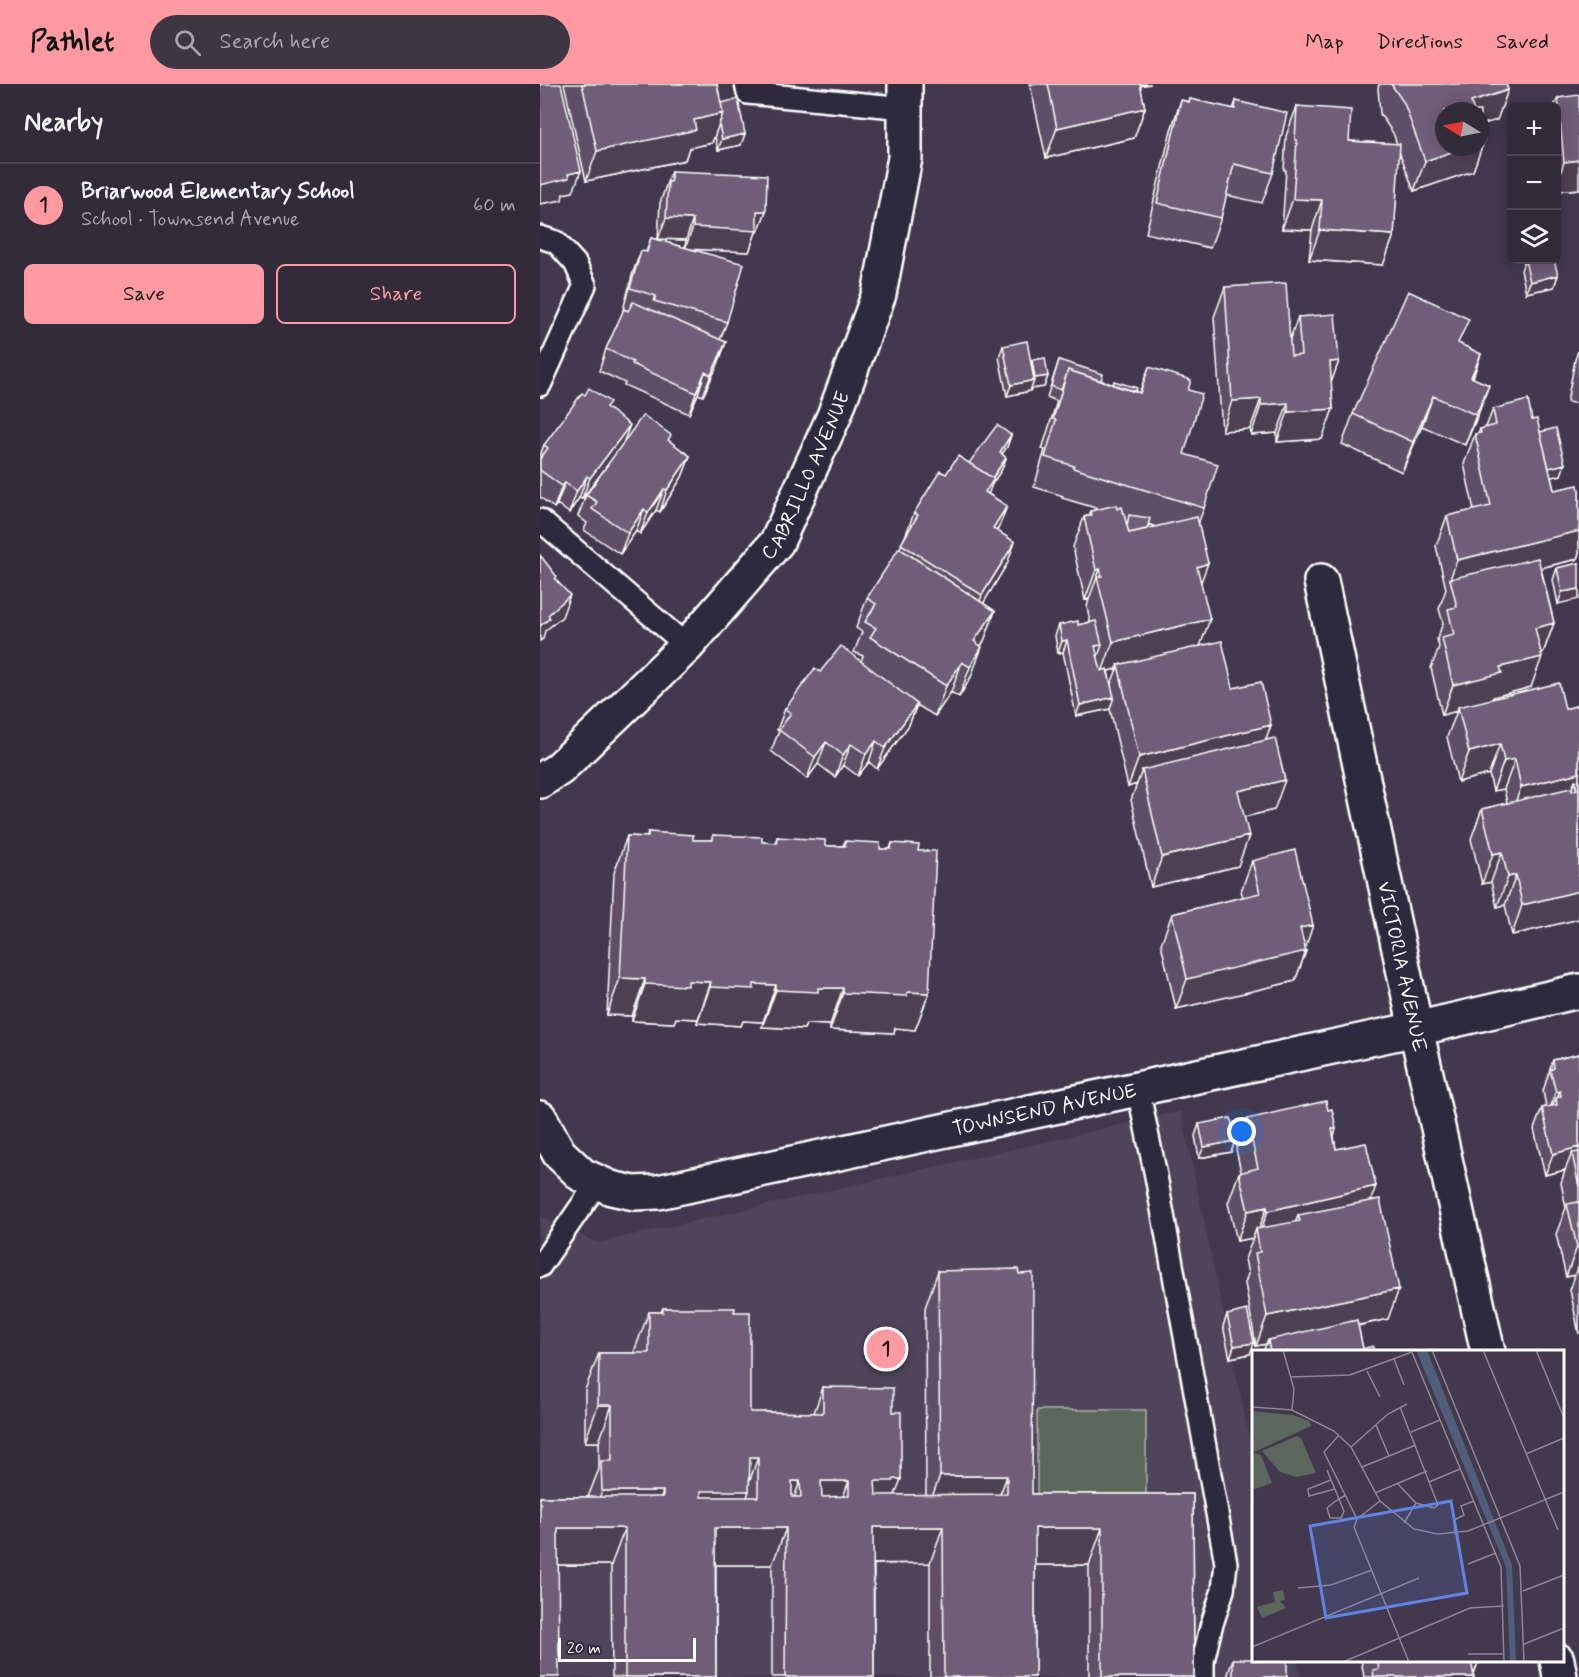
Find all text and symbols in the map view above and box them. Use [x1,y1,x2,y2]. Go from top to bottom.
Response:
search box [150,15,570,69]
text: Pathlet [30,24,114,61]
icon: search [171,26,204,59]
text: Search here [219,28,330,56]
text: Map [1305,28,1344,56]
text: Directions [1377,28,1463,56]
text: Saved [1496,28,1549,56]
north arrow [1435,102,1489,156]
map controls [1507,102,1561,264]
button: + [1507,102,1561,156]
text: Nearby [24,106,103,140]
button: − [1507,156,1561,210]
text: Briarwood Elementary School [81,178,355,206]
text: 1 [39,192,48,219]
text: 60 m [473,192,516,219]
text: School · Townsend Avenue [81,206,299,233]
button: layers [1507,210,1561,264]
button: Save [24,264,264,324]
button: Share [276,264,516,324]
street label: CABRILLO AVENUE [755,388,857,566]
street label: VICTORIA AVENUE [1370,879,1433,1055]
street label: TOWNSEND AVENUE [950,1077,1139,1143]
your location [1227,1117,1256,1146]
pin: 1 [866,1326,906,1372]
inset map [1252,1350,1564,1662]
scale bar [558,1635,696,1662]
text: 20 m [567,1638,601,1659]

